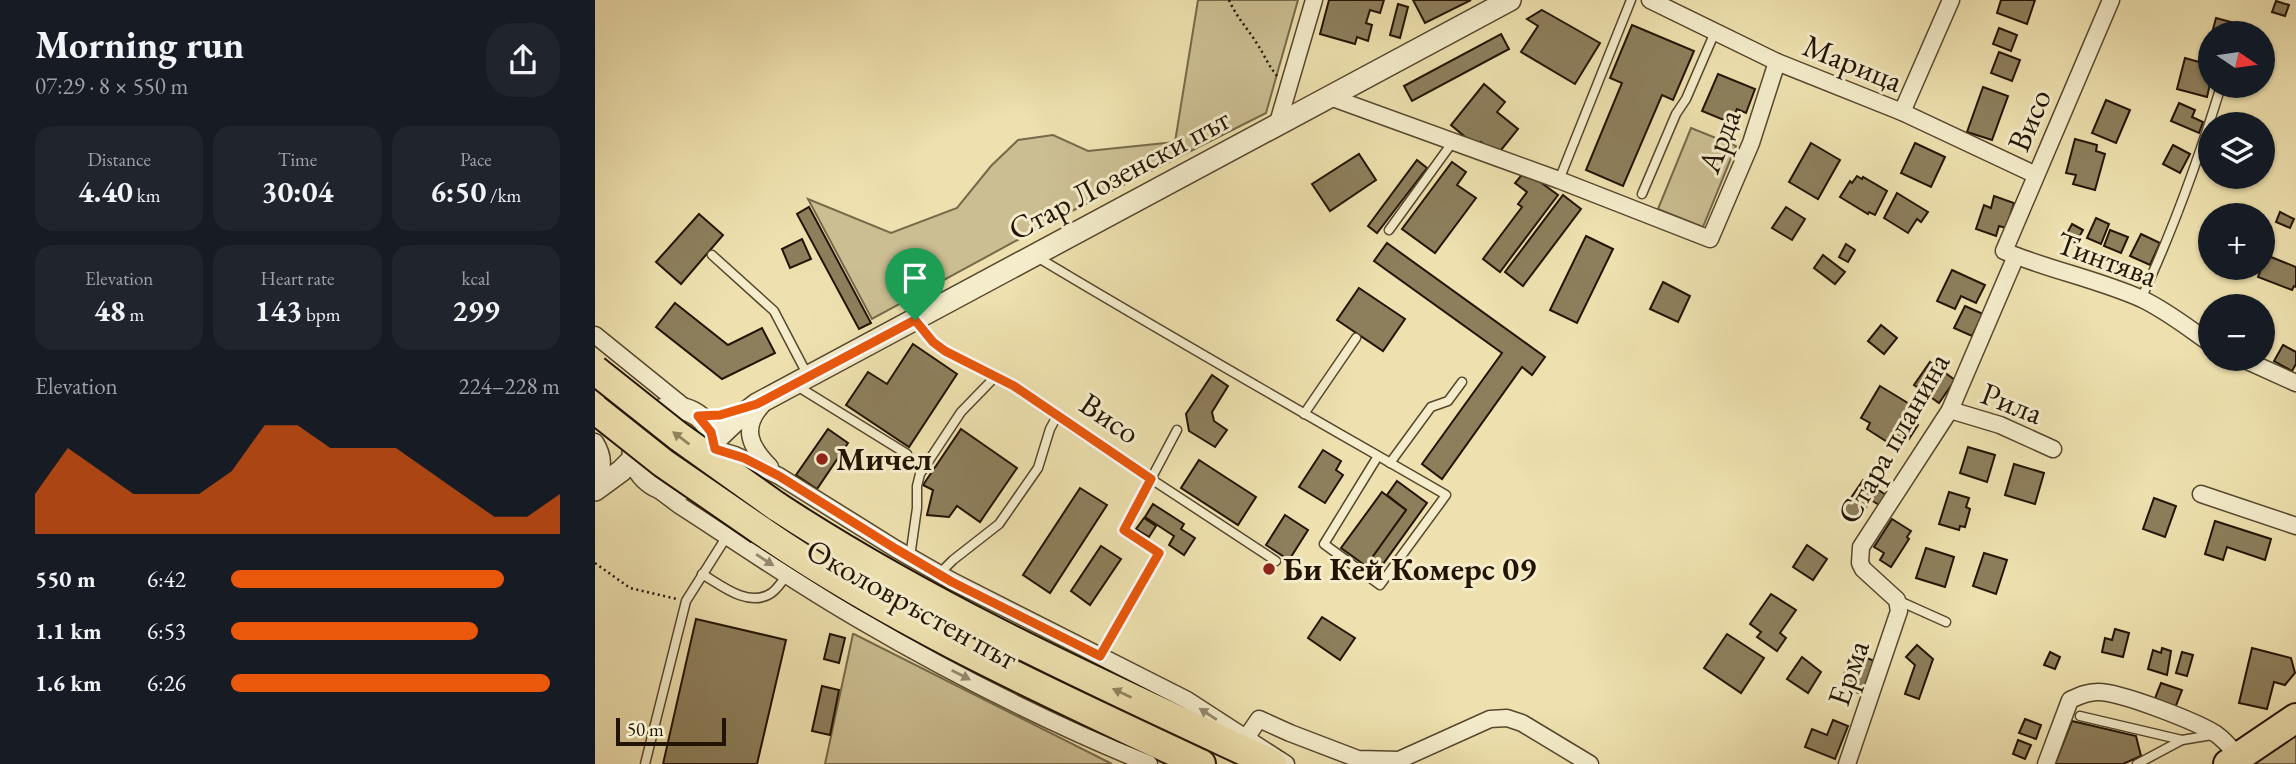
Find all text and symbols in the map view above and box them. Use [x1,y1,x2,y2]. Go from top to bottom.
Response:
text: Morning run [35,20,244,69]
north arrow [2198,21,2275,98]
map controls [2198,21,2275,371]
button: share [486,23,560,97]
street label: Марица [1797,24,1909,102]
text: 07:29 · 8 × 550 m [35,71,188,101]
street label: Висо [1997,82,2061,158]
street label: Стар Лозенски път [1001,98,1237,250]
street label: Арда [1687,103,1750,180]
button: layers [2198,112,2275,189]
text: Distance [87,147,151,172]
text: Time [278,147,317,172]
text: Pace [460,147,492,172]
text: 4.40 [78,172,133,211]
text: 30:04 [262,172,333,211]
text: 6:50 [430,172,486,211]
text: km [133,183,160,208]
text: /km [486,183,521,208]
button: + [2198,203,2275,280]
street label: Тинтява [2051,221,2164,297]
pin [885,248,945,320]
icon: arrive [896,259,934,297]
text: Elevation [85,266,153,291]
text: Heart rate [261,266,334,291]
text: kcal [462,266,490,291]
text: 48 [94,291,126,330]
text: 143 [255,291,302,330]
text: 299 [452,291,500,330]
button: − [2198,294,2275,371]
text: m [126,302,144,327]
text: bpm [302,302,340,327]
street label: Стара планина [1827,345,1959,531]
text: Elevation [35,371,118,401]
text: 224–228 m [459,371,560,401]
street label: Рила [1975,372,2049,434]
street label: Висо [1072,383,1148,453]
one-way arrow [672,432,690,446]
place label: Мичел [836,438,932,480]
marker: Мичел [814,451,830,467]
street label: Околовръстен път [799,529,1025,679]
place label: Би Кей Комерс 09 [1283,548,1536,590]
one-way arrow [755,554,775,567]
marker: Би Кей Комерс 09 [1261,561,1277,577]
text: 550 m [35,564,96,594]
text: 6:42 [147,564,186,594]
text: 1.1 km [35,616,102,646]
text: 6:53 [147,616,186,646]
street label: Ерма [1817,634,1879,712]
text: 1.6 km [35,668,102,698]
text: 6:26 [147,668,186,698]
one-way arrow [951,670,971,681]
one-way arrow [1111,687,1132,698]
one-way arrow [1198,707,1218,720]
scale bar [616,715,726,747]
text: 50 m [627,717,664,742]

